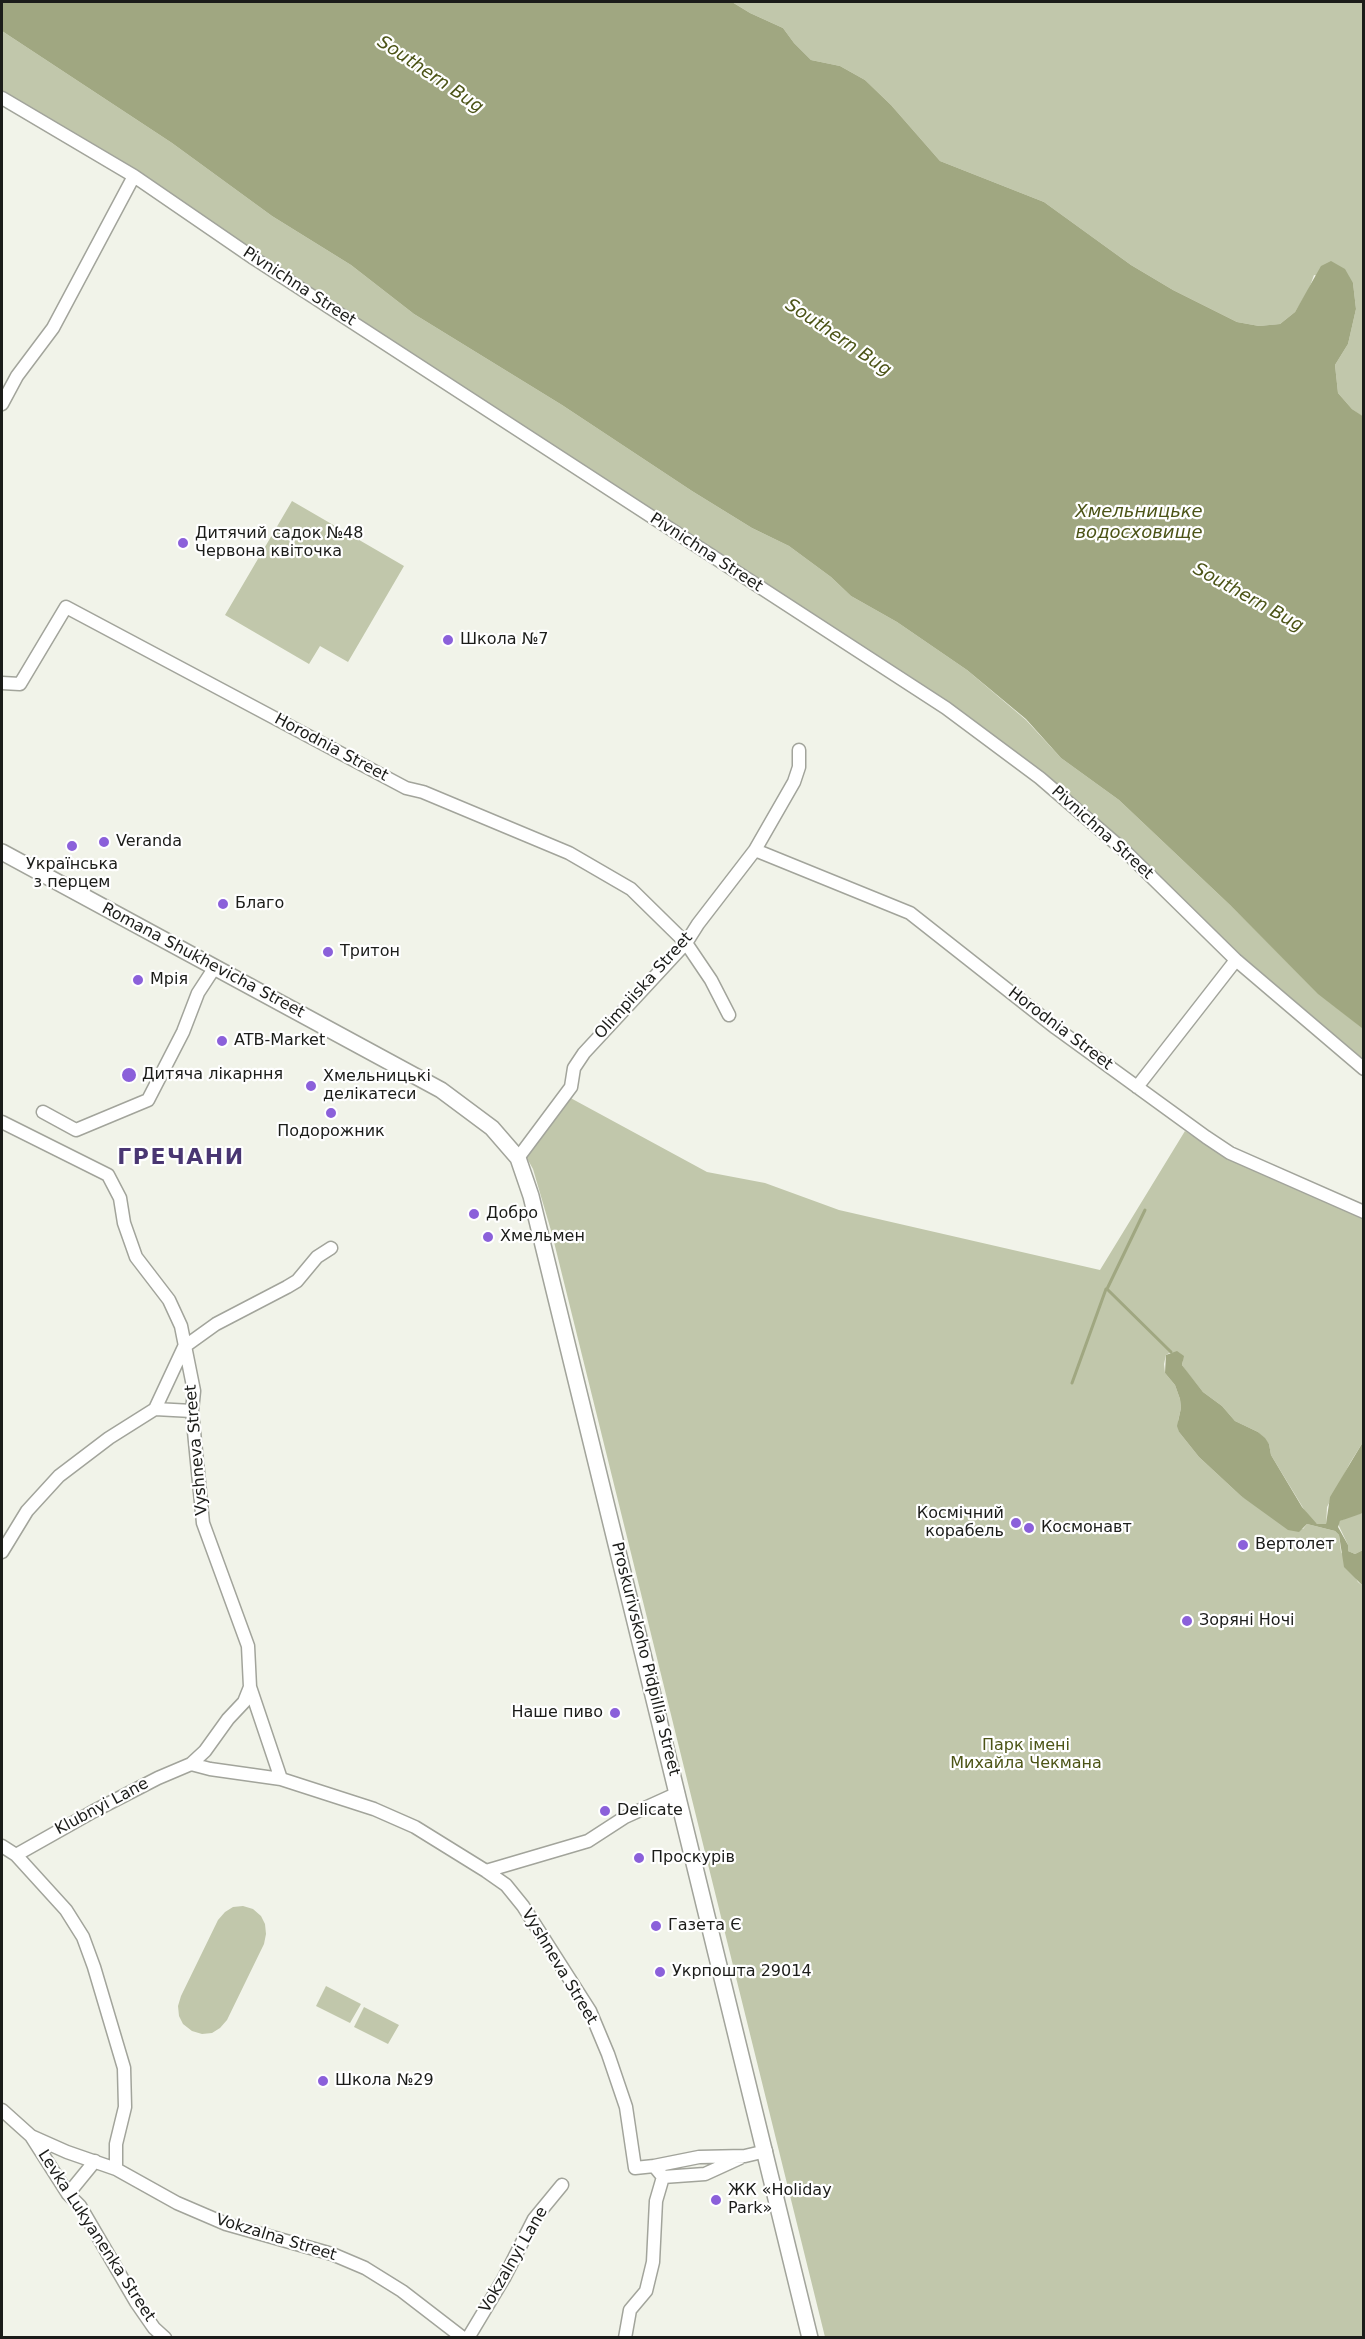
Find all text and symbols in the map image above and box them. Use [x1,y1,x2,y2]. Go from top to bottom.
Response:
water label: Southern Bug [373,32,487,118]
street label: Pivnichna Street [239,243,359,331]
water label: Southern Bug [781,295,895,381]
water label: Хмельницьке водосховище [1075,501,1203,544]
street label: Pivnichna Street [646,509,766,597]
place label: Дитячий садок №48 Червона квіточка [195,524,363,562]
marker: Дитячий садок №48 Червона квіточка [176,536,190,550]
water label: Southern Bug [1189,559,1307,637]
place label: Школа №7 [460,630,548,650]
marker: Школа №7 [441,633,455,647]
street label: Horodnia Street [271,710,391,786]
street label: Pivnichna Street [1047,782,1157,884]
place label: Veranda [116,832,182,852]
marker: Veranda [97,835,111,849]
marker: Українська з перцем [65,839,79,853]
place label: Українська з перцем [26,855,118,893]
place label: Благо [235,894,284,914]
marker: Благо [216,897,230,911]
street label: Romana Shukhevicha Street [98,899,308,1023]
street label: Olimpiiska Street [591,929,697,1043]
place label: Тритон [340,942,400,962]
marker: Тритон [321,945,335,959]
place label: Мрія [150,970,188,990]
marker: Мрія [131,973,145,987]
street label: Horodnia Street [1004,983,1116,1075]
place label: ATB-Market [234,1031,325,1051]
marker: ATB-Market [215,1034,229,1048]
place label: Дитяча лікарння [142,1065,283,1085]
marker: Дитяча лікарння [120,1066,138,1084]
place label: Хмельницькі делікатеси [323,1067,431,1105]
marker: Хмельницькі делікатеси [304,1079,318,1093]
marker: Подорожник [324,1106,338,1120]
place label: Подорожник [277,1122,385,1142]
district label: ГРЕЧАНИ [117,1145,245,1171]
place label: Добро [486,1204,538,1224]
marker: Добро [467,1207,481,1221]
place label: Хмельмен [500,1227,585,1247]
marker: Хмельмен [481,1230,495,1244]
street label: Vyshneva Street [182,1384,212,1516]
place label: Космічний корабель [917,1504,1004,1542]
marker: Космічний корабель [1009,1516,1023,1530]
place label: Космонавт [1041,1518,1132,1538]
marker: Космонавт [1022,1521,1036,1535]
place label: Вертолет [1255,1535,1334,1555]
marker: Вертолет [1236,1538,1250,1552]
street label: Proskurivskoho Pidpillia Street [607,1540,683,1778]
place label: Зоряні Ночі [1199,1611,1295,1631]
marker: Зоряні Ночі [1180,1614,1194,1628]
place label: Наше пиво [512,1703,603,1723]
marker: Наше пиво [608,1706,622,1720]
park label: Парк імені Михайла Чекмана [950,1736,1102,1774]
street label: Klubnyi Lane [52,1774,152,1840]
place label: Delicate [617,1801,683,1821]
marker: Delicate [598,1804,612,1818]
place label: Проскурів [651,1848,735,1868]
marker: Проскурів [632,1851,646,1865]
street label: Vyshneva Street [517,1906,601,2028]
place label: Газета Є [668,1916,741,1936]
marker: Газета Є [649,1919,663,1933]
place label: Укрпошта 29014 [672,1962,812,1982]
marker: Укрпошта 29014 [653,1965,667,1979]
place label: Школа №29 [335,2071,434,2091]
marker: Школа №29 [316,2074,330,2088]
street label: Levka Lukyanenka Street [33,2146,159,2326]
place label: ЖК «Holiday Park» [728,2181,832,2219]
marker: ЖК «Holiday Park» [709,2193,723,2207]
street label: Vokzalnyi Lane [476,2204,552,2316]
street label: Vokzalna Street [213,2211,339,2265]

